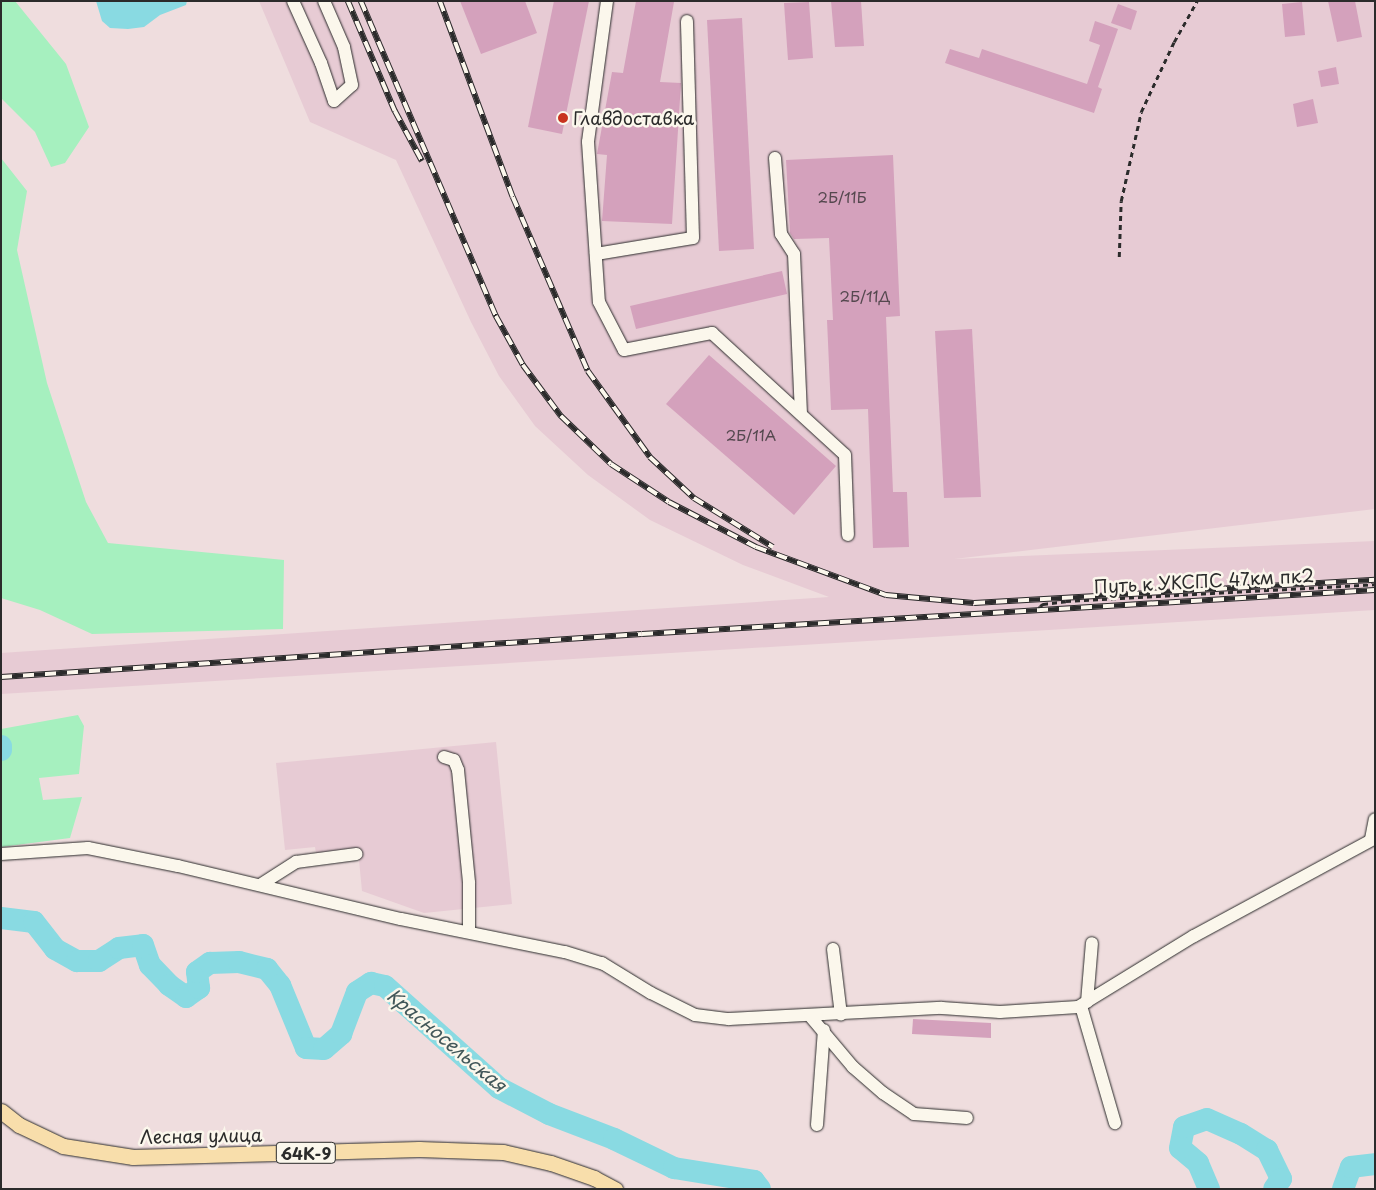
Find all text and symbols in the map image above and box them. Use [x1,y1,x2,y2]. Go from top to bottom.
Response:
place label: Главдоставка [573,107,694,129]
marker: Главдоставка [557,112,569,124]
house number: 2Б/11Б [818,188,866,206]
house number: 2Б/11Д [840,287,890,305]
house number: 2Б/11А [726,426,776,444]
street label: Путь к УКСПС 47км пк2 [1092,564,1316,598]
water label: Красносельская [383,984,511,1096]
street label: Лесная улица [139,1124,263,1148]
road number: 64К-9 [275,1140,337,1166]

